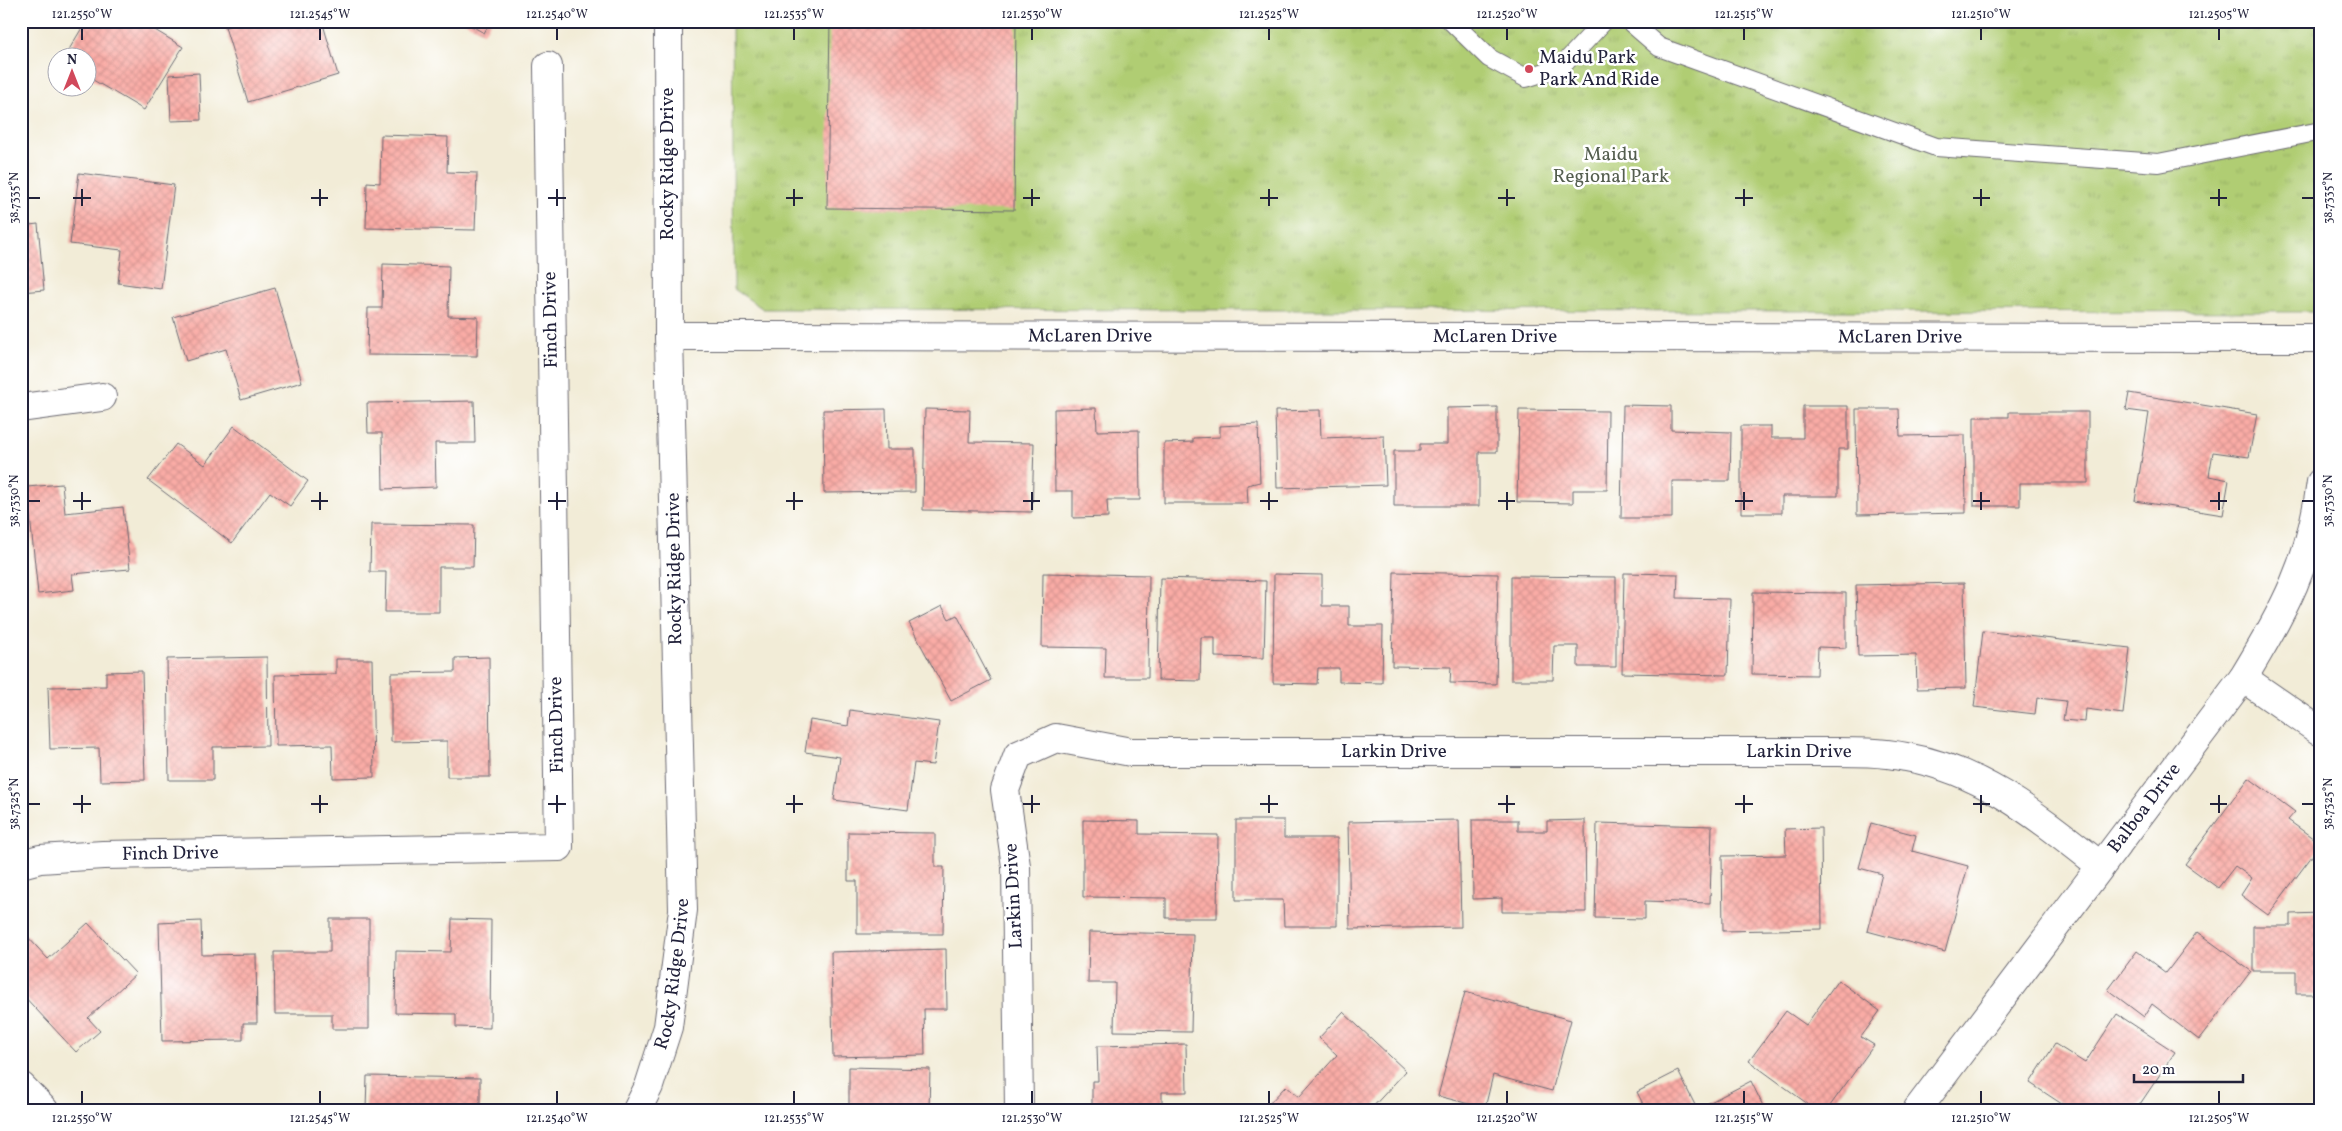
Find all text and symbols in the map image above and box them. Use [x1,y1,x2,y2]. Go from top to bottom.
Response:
text: 121.2550°W [52,7,112,23]
text: 121.2545°W [290,7,350,23]
text: 121.2540°W [526,7,588,23]
text: 121.2535°W [764,7,824,23]
text: 121.2530°W [1002,7,1062,23]
text: 121.2525°W [1239,7,1299,23]
text: 121.2520°W [1476,7,1538,23]
text: 121.2515°W [1715,7,1773,23]
text: 121.2510°W [1951,7,2011,23]
text: 121.2505°W [2189,7,2249,23]
place label: Maidu Park Park And Ride [1539,45,1659,93]
north arrow [48,48,98,98]
text: N [67,51,77,70]
marker: Maidu Park Park And Ride [1523,63,1535,75]
street label: Rocky Ridge Drive [655,88,681,240]
park label: Maidu Regional Park [1553,142,1669,190]
text: 38.7335°N [7,172,23,224]
text: 38.7335°N [2321,172,2337,224]
street label: Finch Drive [537,271,565,369]
street label: McLaren Drive [1028,323,1152,350]
street label: McLaren Drive [1433,324,1557,350]
street label: McLaren Drive [1838,324,1962,351]
text: 38.7330°N [7,475,23,527]
text: 38.7330°N [2321,475,2337,527]
street label: Rocky Ridge Drive [661,492,689,646]
street label: Finch Drive [543,676,571,774]
street label: Larkin Drive [1341,739,1447,765]
street label: Larkin Drive [1746,739,1852,765]
street label: Balboa Drive [2102,758,2187,859]
text: 38.7325°N [7,778,23,830]
text: 38.7325°N [2321,778,2337,830]
street label: Finch Drive [122,840,219,868]
street label: Larkin Drive [998,843,1030,949]
street label: Rocky Ridge Drive [648,898,696,1053]
scale bar [2134,1051,2243,1083]
text: 20 m [2142,1060,2175,1081]
text: 121.2550°W [52,1111,112,1127]
text: 121.2545°W [290,1111,350,1127]
text: 121.2540°W [526,1111,588,1127]
text: 121.2535°W [764,1111,824,1127]
text: 121.2530°W [1002,1111,1062,1127]
text: 121.2525°W [1239,1111,1299,1127]
text: 121.2520°W [1476,1111,1538,1127]
text: 121.2515°W [1715,1111,1773,1127]
text: 121.2510°W [1951,1111,2011,1127]
text: 121.2505°W [2189,1111,2249,1127]

